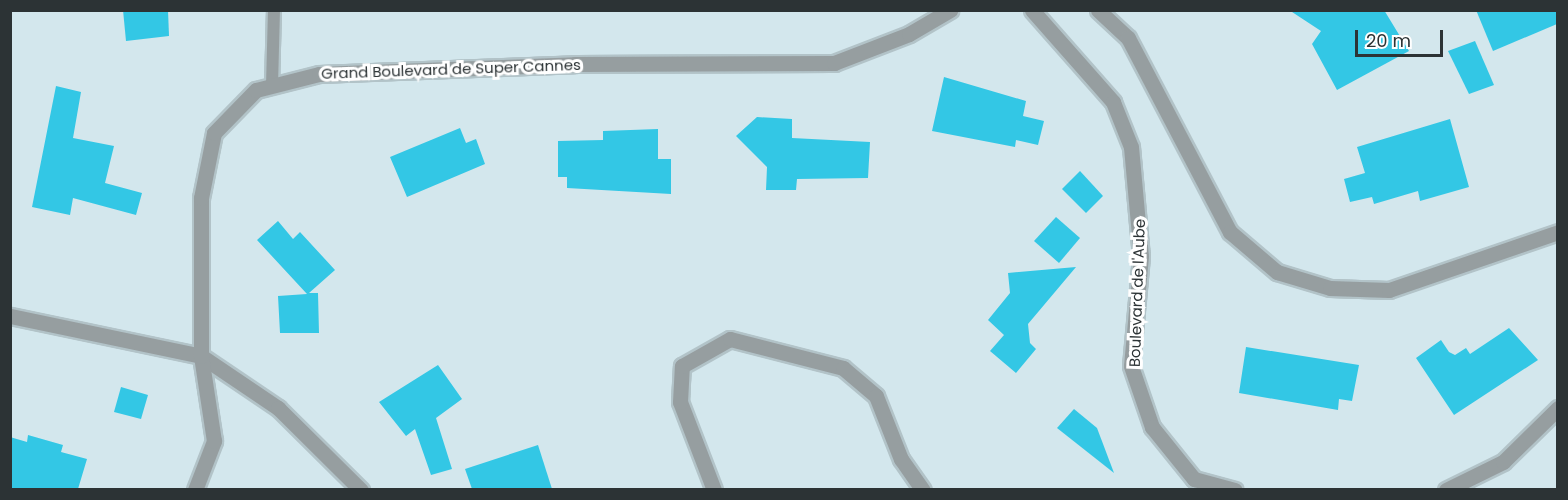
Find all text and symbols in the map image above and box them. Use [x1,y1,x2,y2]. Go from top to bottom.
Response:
scale bar [1358,18,1446,56]
text: 20 m [1366,28,1411,53]
street label: Grand Boulevard de Super Cannes [321,55,581,83]
street label: Boulevard de l'Aube [1125,219,1149,367]

